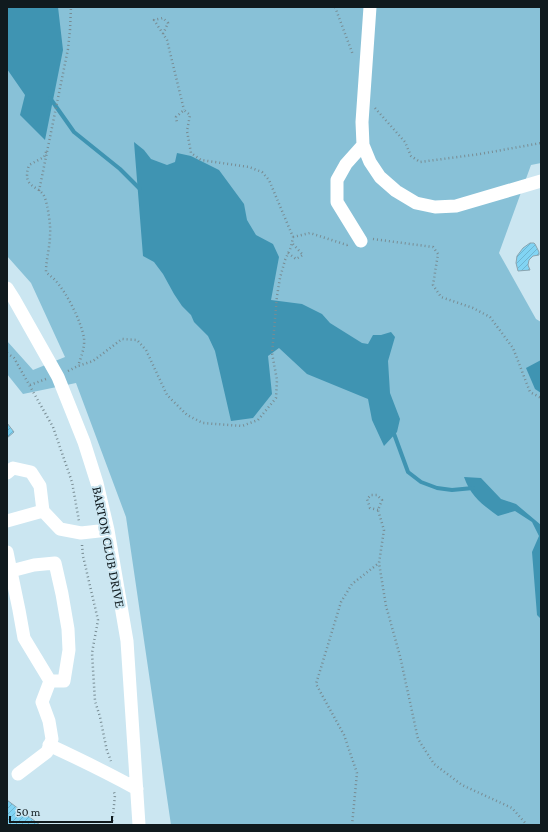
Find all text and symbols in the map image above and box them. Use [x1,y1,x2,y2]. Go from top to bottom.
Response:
street label: BARTON CLUB DRIVE [89,485,129,609]
scale bar [10,798,112,824]
text: 50 m [16,805,41,819]

